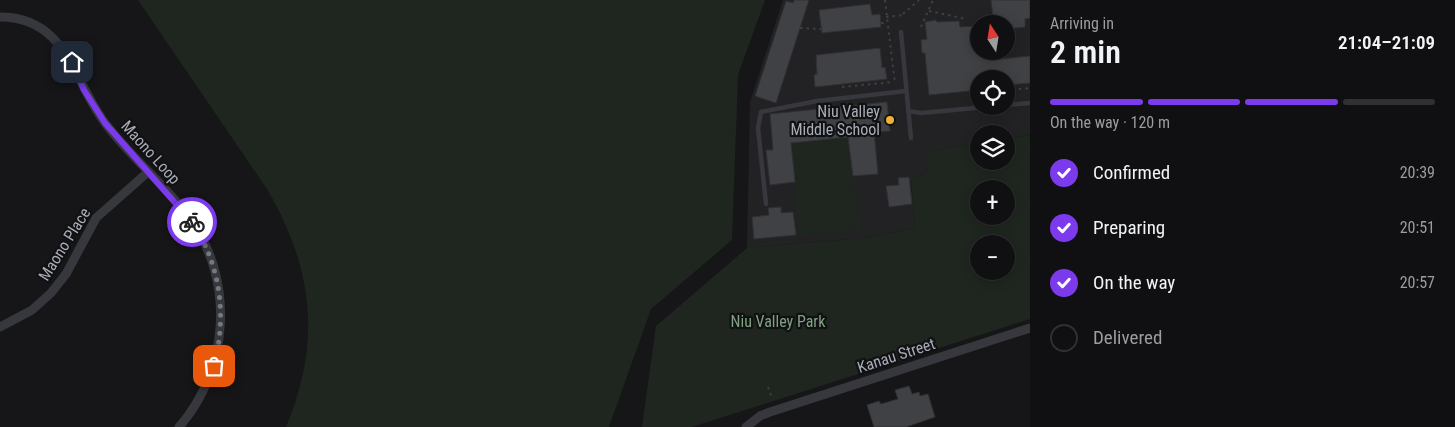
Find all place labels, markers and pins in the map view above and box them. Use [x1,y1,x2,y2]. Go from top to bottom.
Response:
pin [51,41,93,83]
place label: Niu Valley Middle School [790,102,880,139]
marker: Niu Valley Middle School [884,114,896,126]
pin [193,345,235,387]

